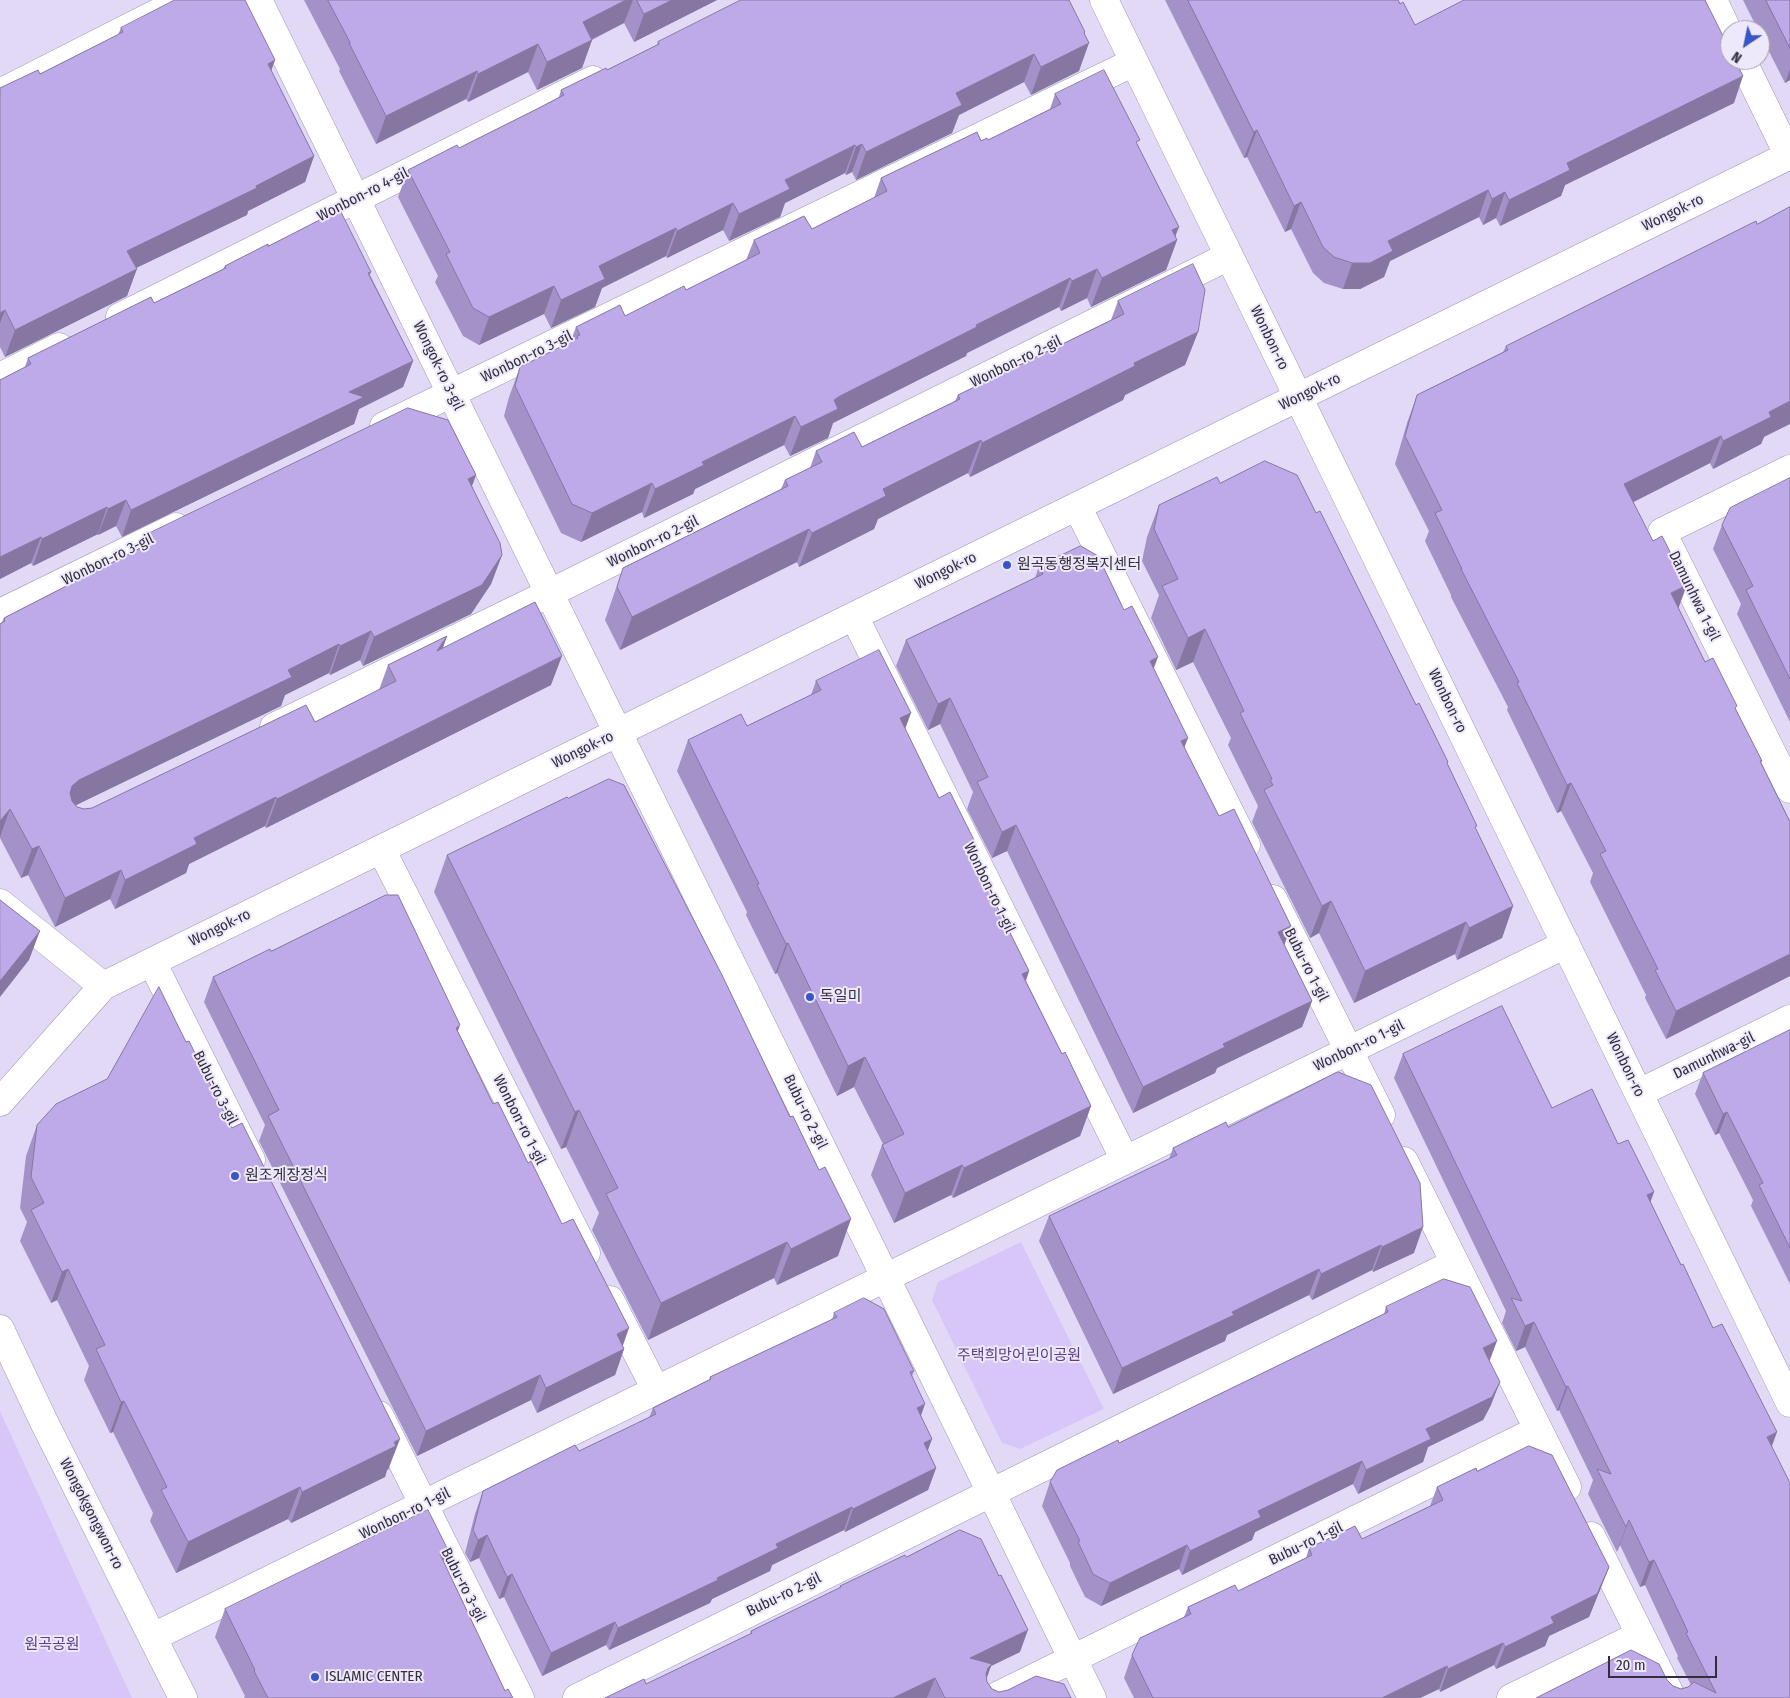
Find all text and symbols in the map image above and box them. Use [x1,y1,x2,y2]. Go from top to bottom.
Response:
north arrow [1720,20,1770,70]
text: N [1729,48,1745,66]
street label: Wonbon-ro 4-gil [314,164,412,226]
street label: Wongok-ro [1639,190,1707,236]
street label: Wonbon-ro [1246,303,1292,373]
street label: Wongok-ro 3-gil [409,319,467,413]
street label: Wonbon-ro 3-gil [478,327,576,387]
street label: Wonbon-ro 2-gil [967,332,1065,392]
street label: Wongok-ro [1276,369,1344,415]
street label: Wonbon-ro 2-gil [604,512,702,572]
street label: Wonbon-ro 3-gil [59,530,157,590]
street label: Wongok-ro [912,548,980,594]
street label: Damunhwa 1-gil [1664,548,1724,644]
place label: 원곡동행정복지센터 [1017,556,1141,574]
marker: 원곡동행정복지센터 [1001,559,1013,571]
street label: Wonbon-ro [1424,666,1470,736]
street label: Wongok-ro [549,727,617,773]
street label: Wonbon-ro 1-gil [959,840,1019,936]
street label: Wongok-ro [186,905,254,951]
street label: Bubu-ro 1-gil [1280,925,1332,1005]
place label: 독일미 [820,988,861,1006]
marker: 독일미 [804,991,816,1003]
street label: Wonbon-ro 1-gil [1311,1016,1407,1076]
street label: Damunhwa-gil [1670,1029,1758,1083]
street label: Wonbon-ro [1602,1030,1648,1100]
street label: Bubu-ro 3-gil [189,1048,241,1128]
street label: Wonbon-ro 1-gil [489,1072,549,1168]
street label: Bubu-ro 2-gil [779,1072,831,1152]
place label: 원조게장정식 [245,1167,328,1185]
marker: 원조게장정식 [229,1170,241,1182]
park label: 주택희망어린이공원 [957,1347,1081,1365]
street label: Wongokgongwon-ro [55,1456,127,1572]
street label: Wonbon-ro 1-gil [357,1484,453,1544]
street label: Bubu-ro 1-gil [1266,1518,1346,1570]
street label: Bubu-ro 3-gil [437,1545,489,1625]
street label: Bubu-ro 2-gil [744,1569,824,1621]
park label: 원곡공원 [24,1636,80,1654]
scale bar [1610,1646,1719,1678]
text: 20 m [1616,1656,1646,1674]
place label: ISLAMIC CENTER [325,1668,423,1686]
marker: ISLAMIC CENTER [309,1671,321,1683]

